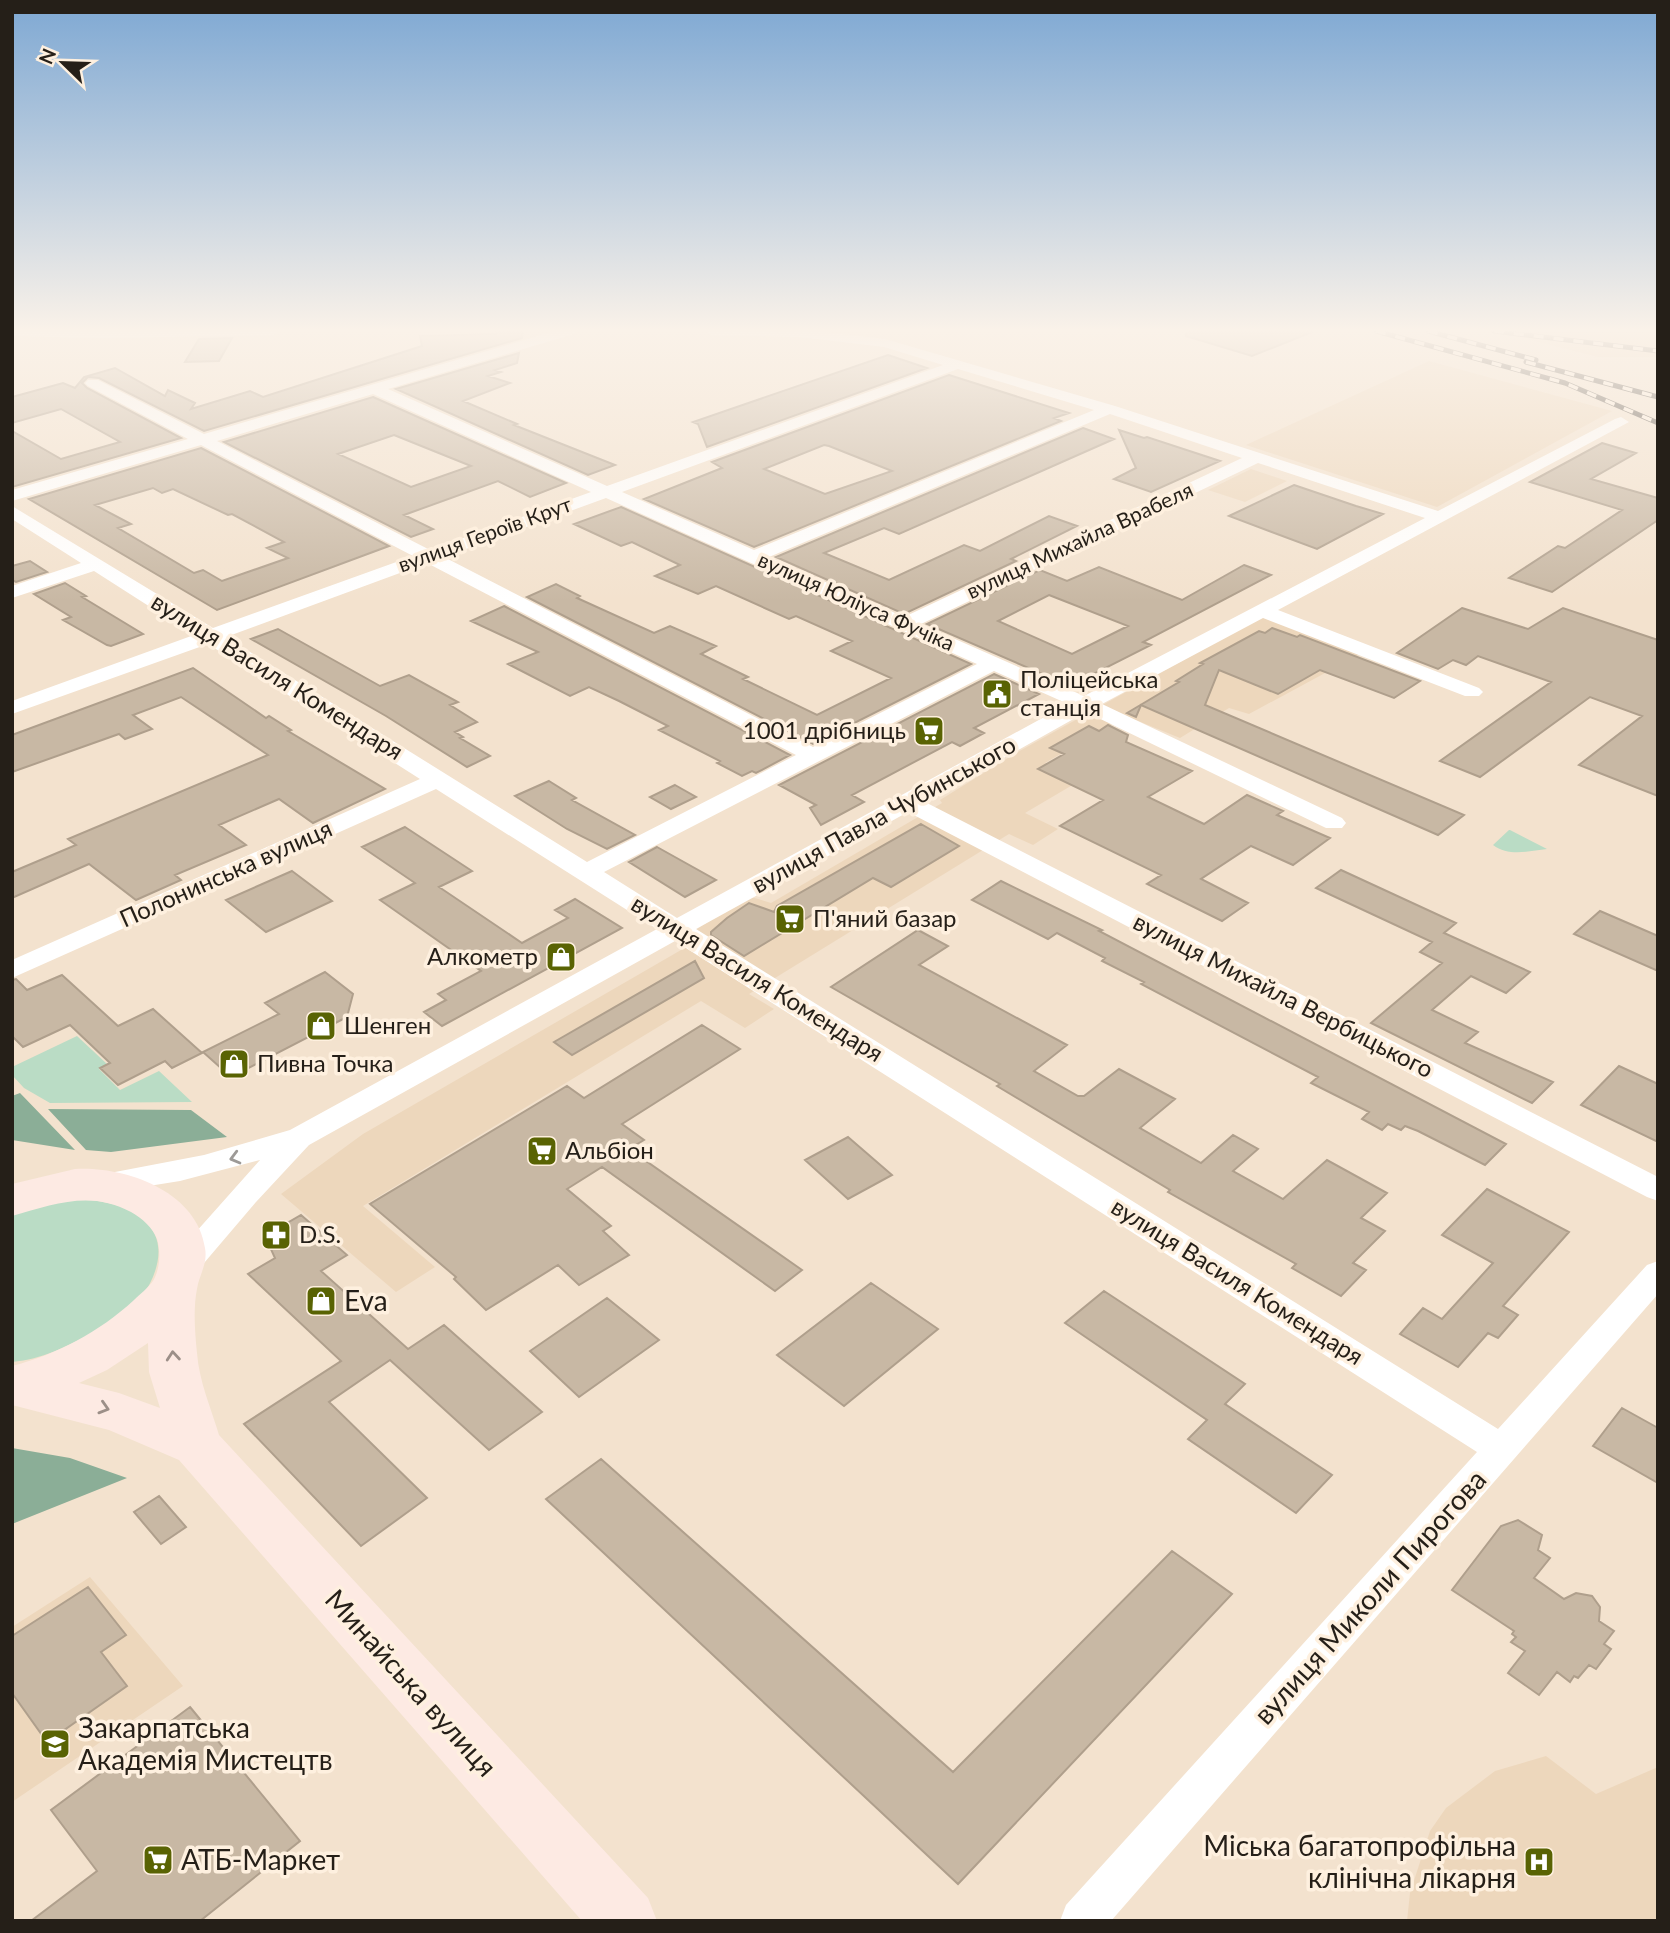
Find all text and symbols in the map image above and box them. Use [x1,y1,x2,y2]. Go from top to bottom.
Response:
north arrow [28,28,98,98]
text: N [33,45,60,67]
street label: вулиця Михайла Врабеля [962,476,1197,603]
street label: вулиця Героїв Крут [394,490,575,577]
street label: вулиця Юліуса Фучіка [755,546,958,655]
street label: вулиця Василя Комендаря [146,586,409,765]
place label: Поліцейська станція [1020,664,1158,721]
public building icon: Поліцейська станція [980,677,1014,711]
supermarket icon: 1001 дрібниць [912,714,946,748]
place label: 1001 дрібниць [743,715,906,744]
street label: вулиця Павла Чубинського [746,729,1020,898]
street label: Полонинська вулиця [115,813,336,933]
street label: вулиця Василя Комендаря [626,888,889,1067]
supermarket icon: П'яний базар [773,902,807,936]
place label: П'яний базар [813,903,957,932]
street label: вулиця Михайла Вербицького [1129,906,1438,1083]
shop icon: Алкометр [544,940,578,974]
place label: Алкометр [427,941,538,970]
shop icon: Шенген [304,1009,338,1043]
place label: Шенген [344,1010,431,1039]
shop icon: Пивна Точка [217,1047,251,1081]
place label: Пивна Точка [257,1048,393,1077]
supermarket icon: Альбіон [525,1134,559,1168]
place label: Альбіон [565,1135,654,1164]
one-way arrow [230,1150,242,1164]
street label: вулиця Василя Комендаря [1106,1191,1369,1370]
pharmacy icon: D.S. [259,1218,293,1252]
place label: D.S. [299,1219,341,1248]
place label: Eva [344,1283,388,1317]
shop icon: Eva [304,1284,338,1318]
one-way arrow [166,1350,181,1361]
one-way arrow [97,1400,109,1415]
street label: вулиця Миколи Пирогова [1246,1462,1493,1731]
street label: Минайська вулиця [319,1582,505,1783]
place label: Закарпатська Академія Мистецтв [78,1710,333,1776]
school or university icon: Закарпатська Академія Мистецтв [38,1727,72,1761]
place label: Міська багатопрофільна клінічна лікарня [1203,1828,1516,1894]
place label: АТБ-Маркет [181,1842,340,1876]
supermarket icon: АТБ-Маркет [141,1843,175,1877]
hospital icon: Міська багатопрофільна клінічна лікарня [1522,1845,1556,1879]

